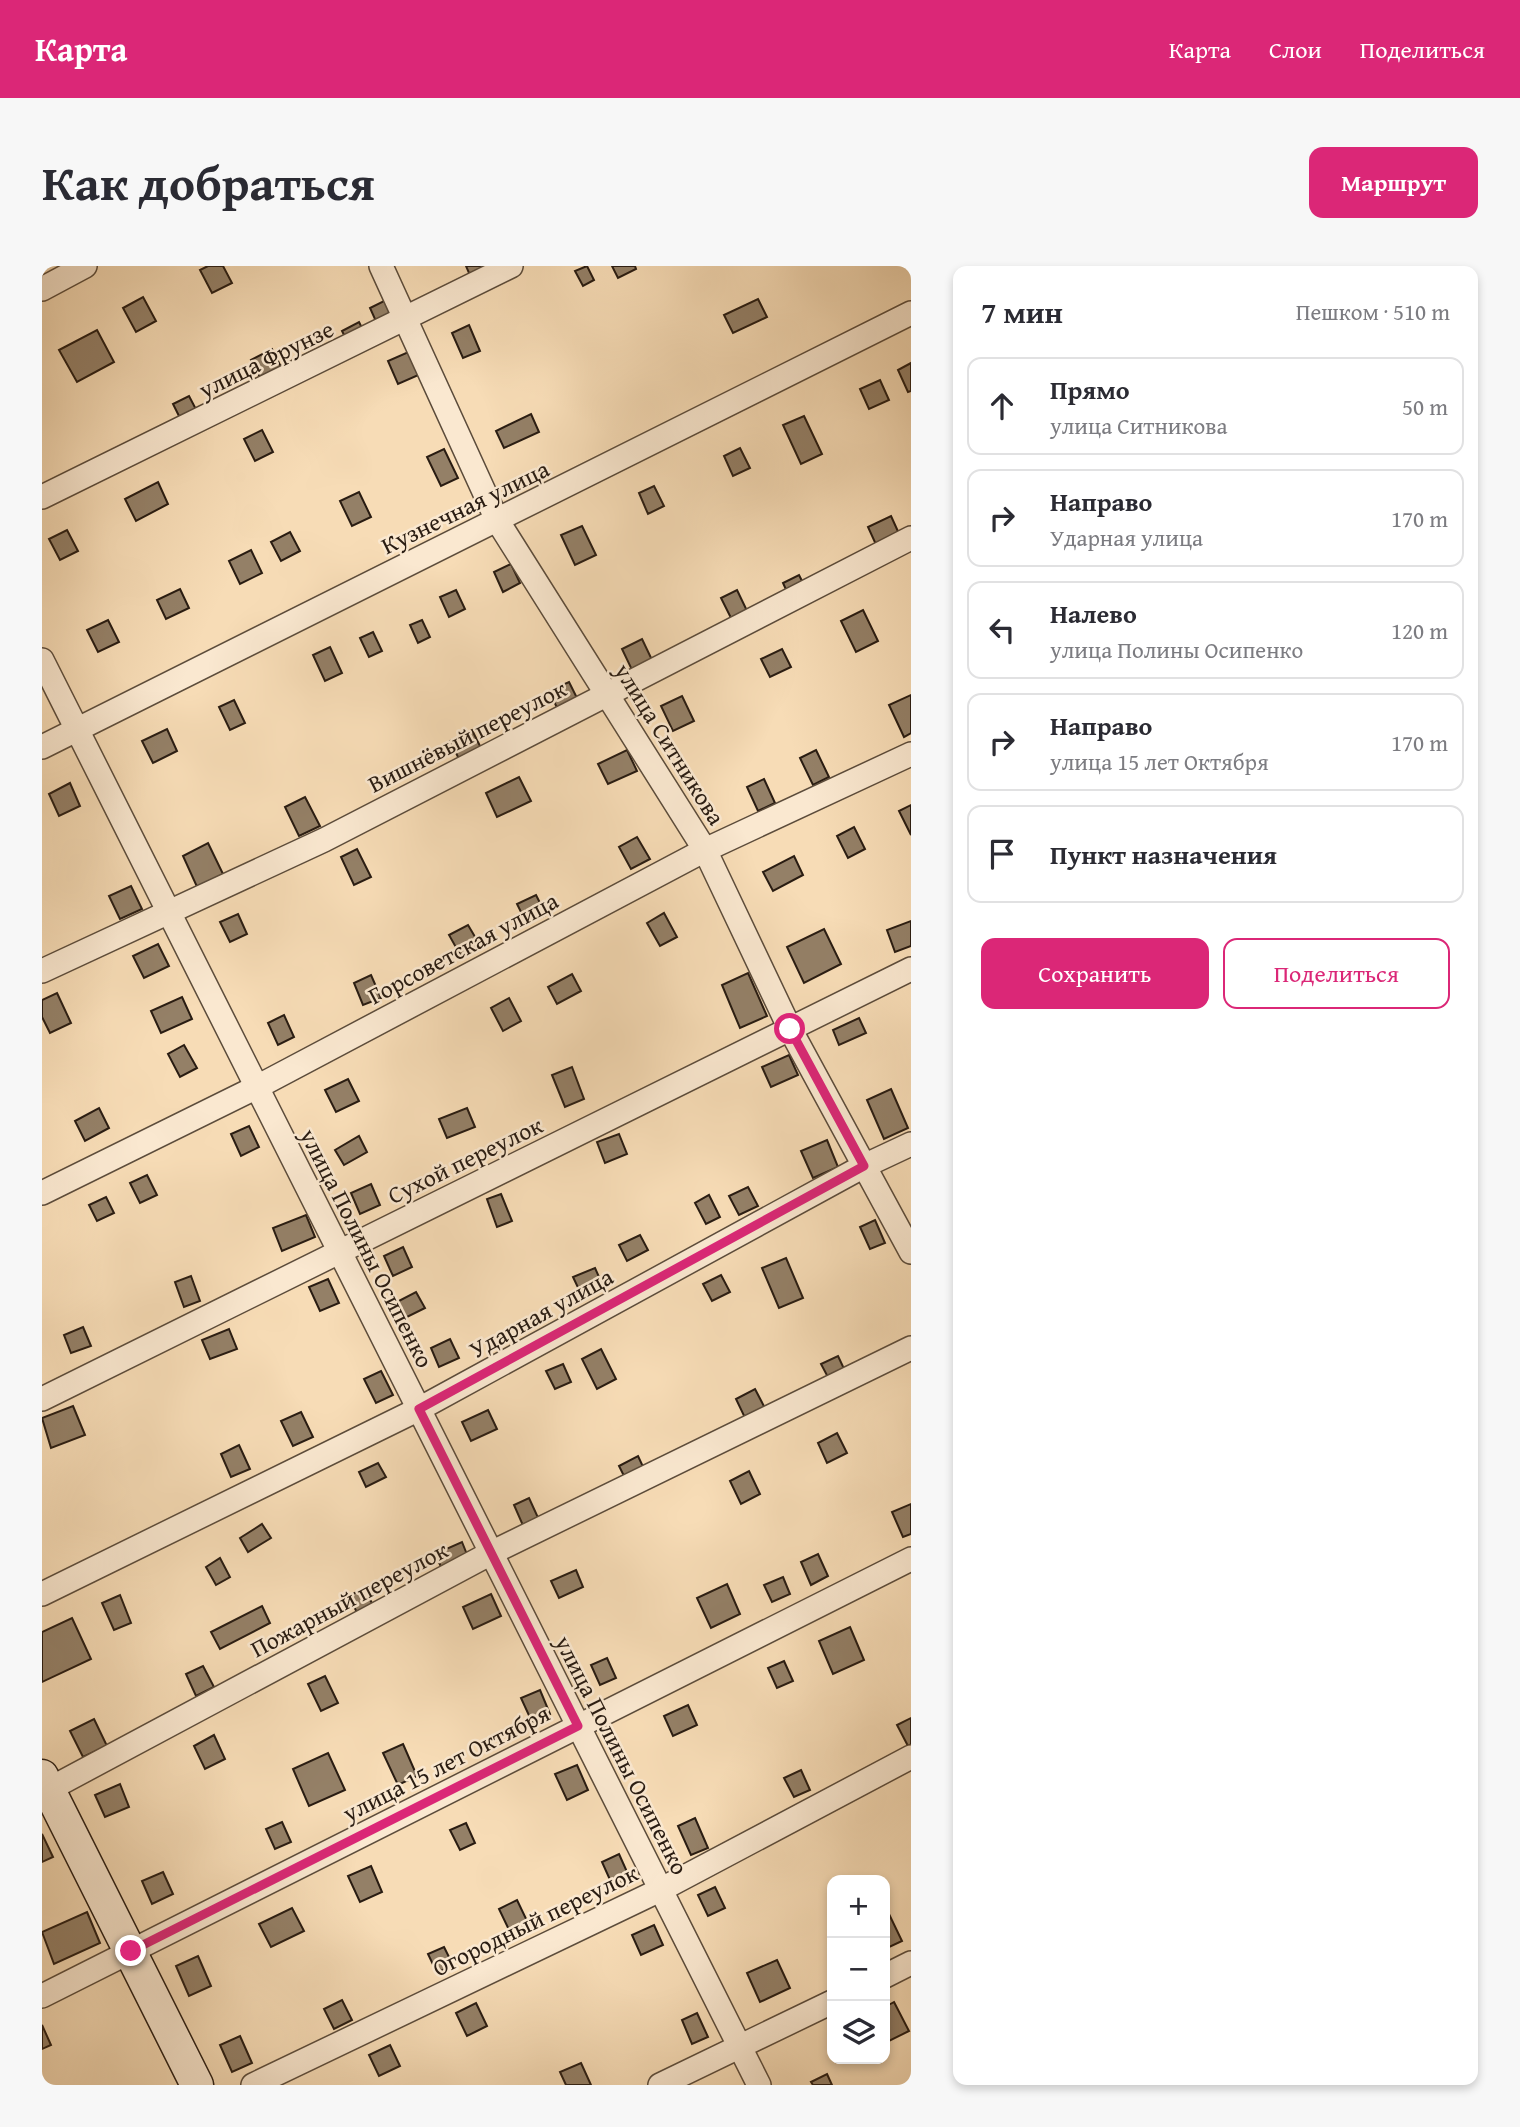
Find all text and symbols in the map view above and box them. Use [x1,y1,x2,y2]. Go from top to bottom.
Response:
text: Карта [35,25,127,73]
text: Карта [1169,32,1231,67]
text: Слои [1269,32,1322,67]
text: Поделиться [1360,32,1485,67]
text: Как добраться [42,146,375,218]
button: Маршрут [1309,147,1478,218]
text: 7 мин [981,290,1063,334]
text: Пешком · 510 m [1296,295,1450,328]
street label: улица Фрунзе [192,311,339,407]
text: Прямо [1050,370,1130,409]
icon: ahead [983,387,1021,425]
text: 50 m [1402,390,1448,423]
text: улица Ситникова [1050,409,1227,442]
street label: Кузнечная улица [375,451,555,563]
text: Направо [1050,482,1152,521]
icon: right [983,499,1021,537]
text: 170 m [1391,502,1448,535]
text: Ударная улица [1050,521,1203,554]
text: Налево [1050,594,1137,633]
icon: left [983,611,1021,649]
text: 120 m [1391,614,1448,647]
text: улица Полины Осипенко [1050,633,1303,666]
street label: улица Ситникова [606,655,734,832]
street label: Вишнёвый переулок [362,671,573,801]
text: Направо [1050,706,1152,745]
icon: right [983,723,1021,761]
text: 170 m [1391,726,1448,759]
text: улица 15 лет Октября [1050,745,1269,778]
icon: arrive [983,835,1021,873]
text: Пункт назначения [1050,835,1277,874]
street label: Горсоветская улица [362,883,565,1013]
button: Сохранить [981,938,1209,1009]
button: Поделиться [1223,938,1450,1009]
route start [774,1013,805,1044]
street label: Сухой переулок [382,1107,549,1213]
street label: улица Полины Осипенко [291,1121,443,1374]
street label: Ударная улица [463,1259,620,1367]
street label: Пожарный переулок [244,1532,454,1666]
street label: улица Полины Осипенко [546,1628,698,1881]
street label: улица 15 лет Октября [336,1696,556,1831]
street label: Огородный переулок [426,1855,644,1985]
map controls [827,1875,890,2064]
button: + [827,1875,890,1938]
route end [115,1935,146,1966]
button: − [827,1938,890,2001]
button: layers [827,2001,890,2064]

